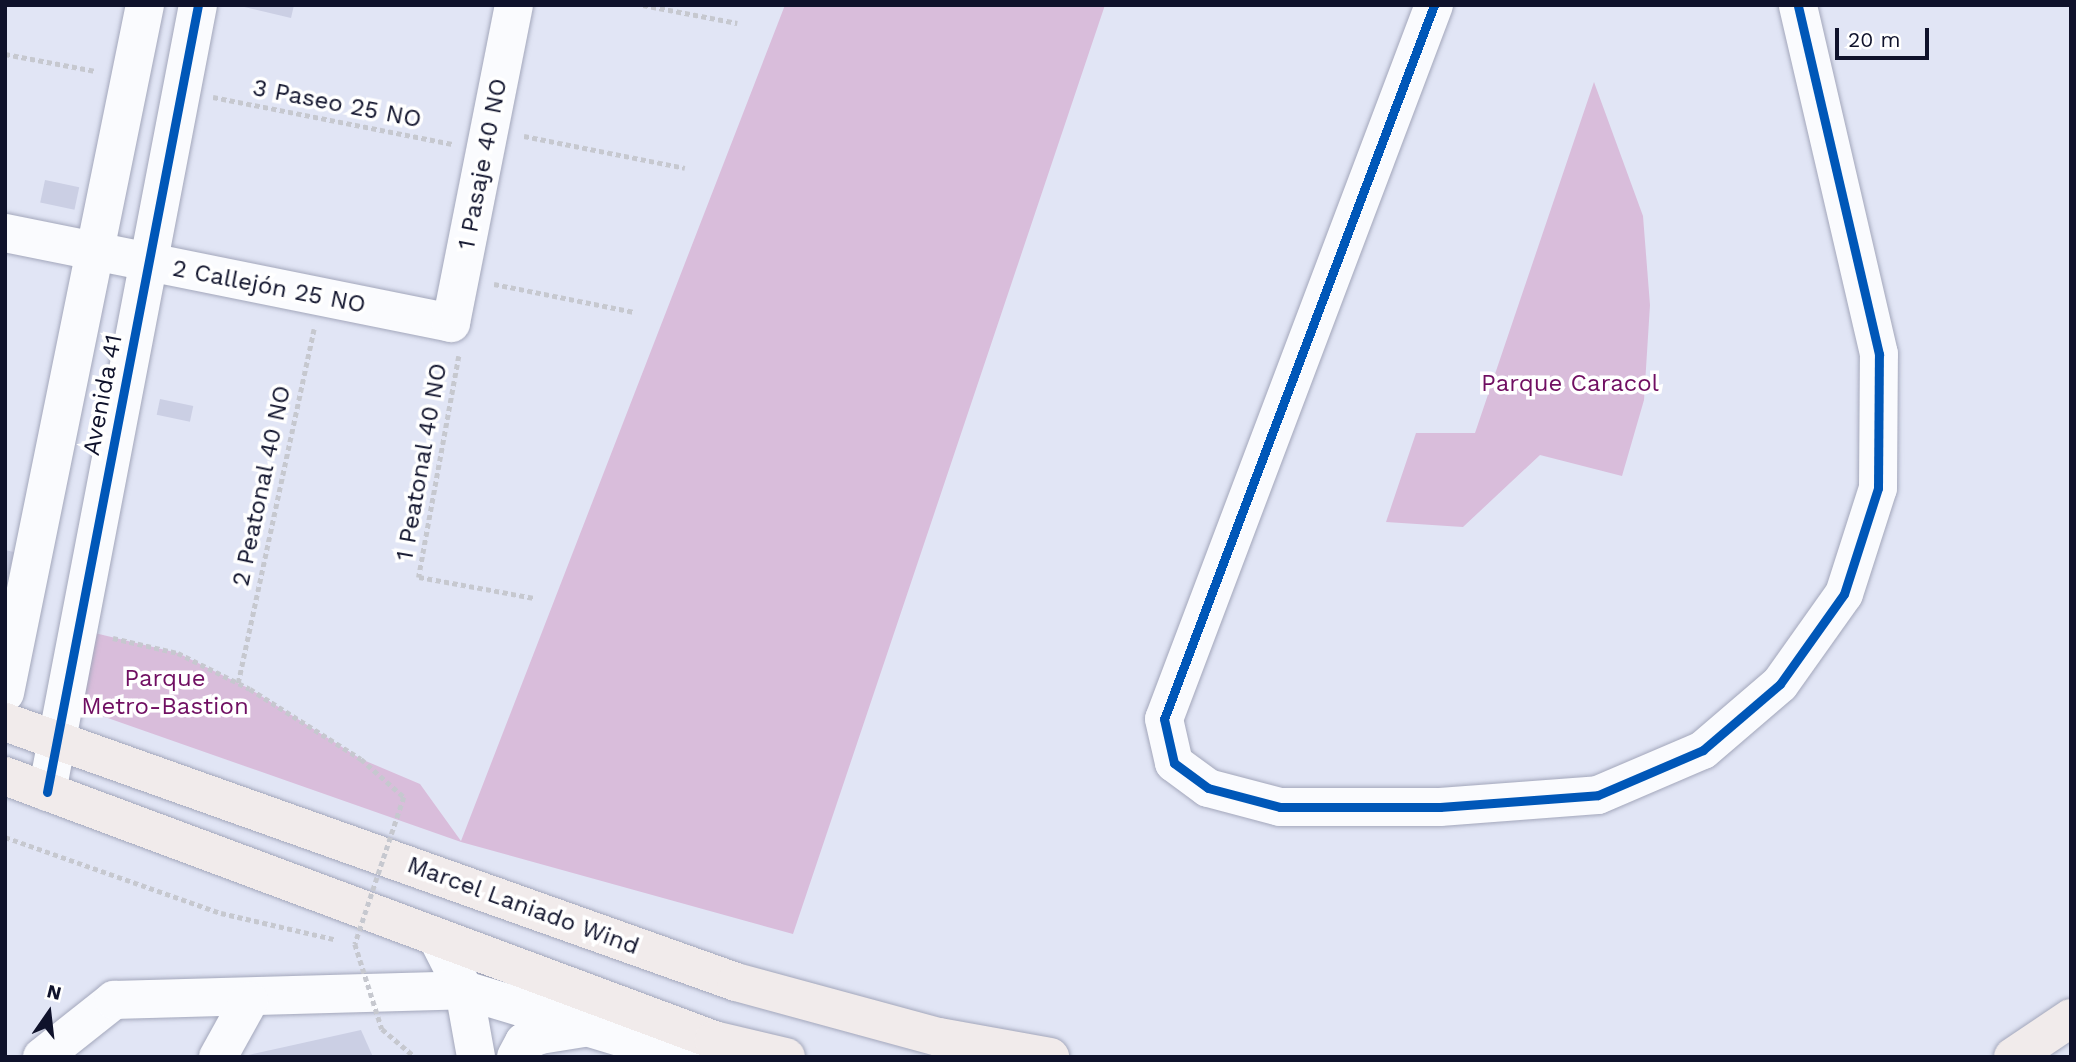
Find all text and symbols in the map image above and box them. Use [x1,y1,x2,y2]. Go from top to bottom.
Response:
scale bar [1838,14,1932,58]
text: 20 m [1848,27,1900,52]
street label: 3 Paseo 25 NO [250,74,424,134]
street label: 1 Pasaje 40 NO [452,76,514,252]
street label: 2 Callejón 25 NO [170,254,368,320]
street label: Avenida 41 [77,332,129,458]
street label: 1 Peatonal 40 NO [390,361,454,563]
park label: Parque Caracol [1481,370,1659,398]
street label: 2 Peatonal 40 NO [227,383,297,589]
park label: Parque Metro-Bastion [81,665,249,721]
street label: Marcel Laniado Wind [403,850,643,962]
north arrow [14,978,84,1048]
text: N [45,979,64,1005]

